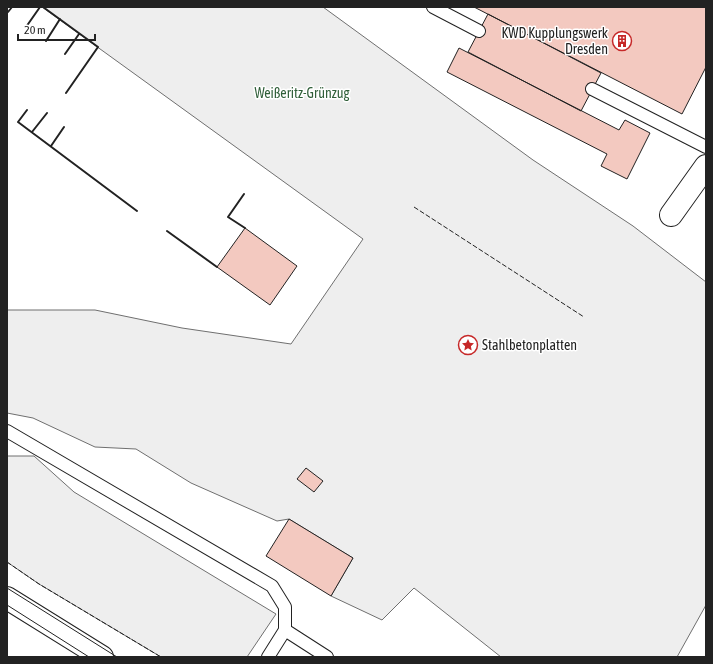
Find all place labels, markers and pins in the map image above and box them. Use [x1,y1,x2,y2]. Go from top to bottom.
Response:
place label: KWD Kupplungswerk Dresden [501,25,608,57]
building icon: KWD Kupplungswerk Dresden [611,30,633,52]
place icon: Stahlbetonplatten [457,334,479,356]
place label: Stahlbetonplatten [482,337,577,353]

